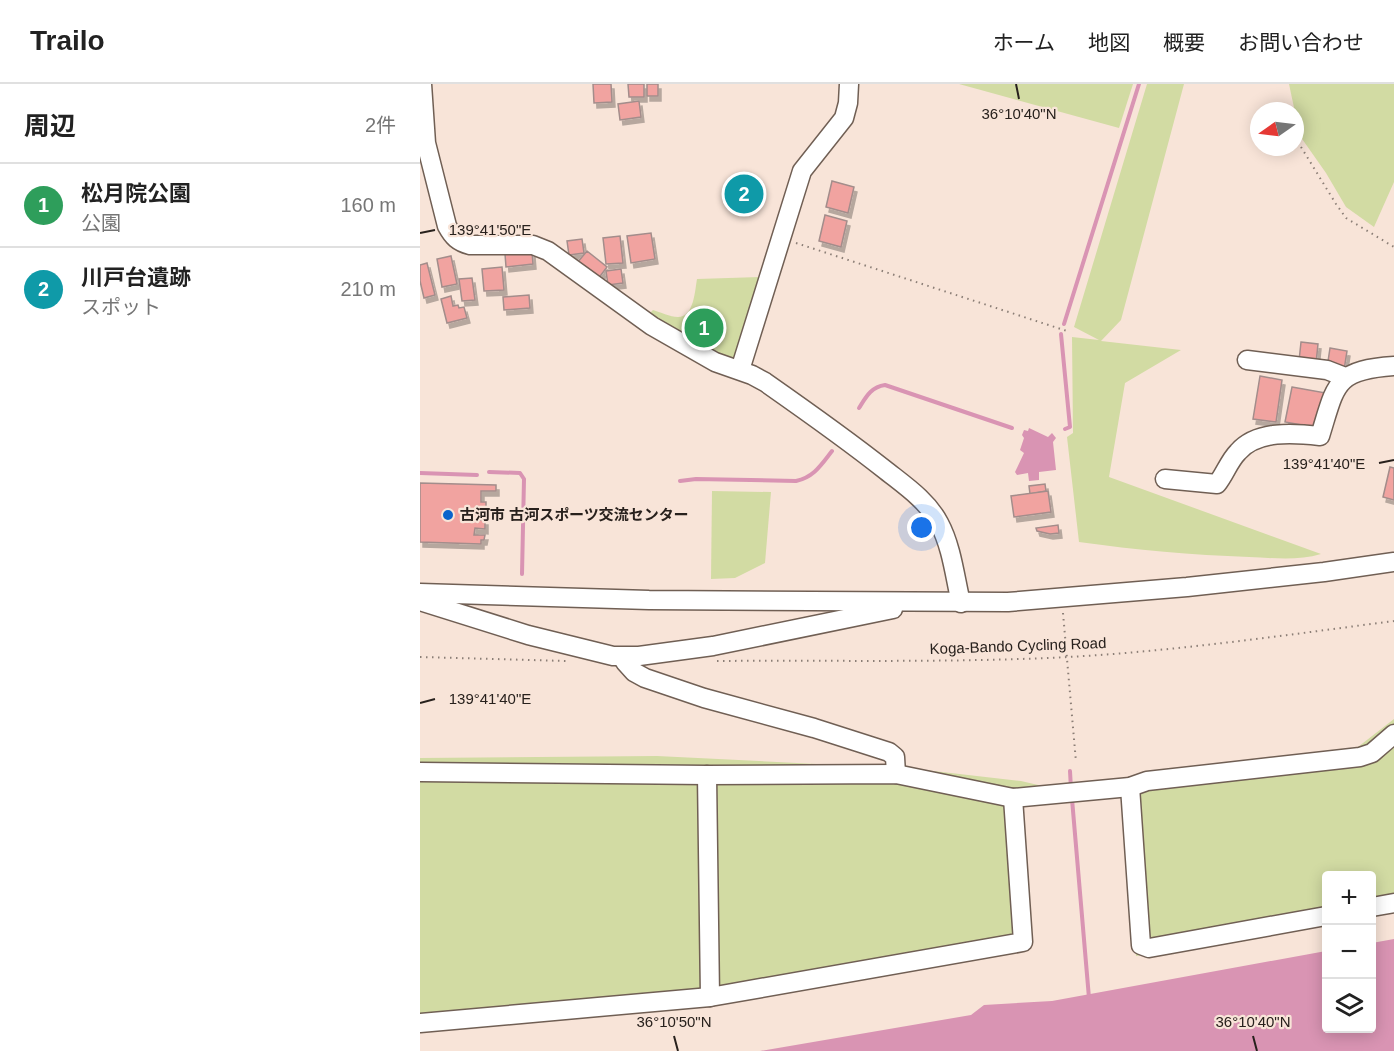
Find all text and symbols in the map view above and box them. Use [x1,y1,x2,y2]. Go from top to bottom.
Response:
text: Trailo [30,25,105,56]
text: ホーム [993,31,1055,54]
text: 地図 [1088,31,1130,54]
text: 概要 [1163,31,1205,54]
text: お問い合わせ [1238,31,1364,54]
north arrow [1250,102,1304,156]
text: 36°10'40"N [981,105,1057,122]
text: 周辺 [24,111,76,141]
text: 2件 [365,114,396,136]
pin: 2 [724,172,764,216]
text: 松月院公園 [81,181,191,206]
text: 1 [38,194,49,216]
text: 160 m [340,194,396,216]
text: 公園 [81,212,121,234]
text: 139°41'50"E [449,221,531,238]
text: 川戸台遺跡 [81,265,191,290]
text: 2 [38,278,49,300]
text: 210 m [340,278,396,300]
text: スポット [81,296,161,318]
pin: 1 [684,306,724,350]
text: 139°41'40"E [1283,455,1365,472]
place label: 古河市 古河スポーツ交流センター [460,506,689,523]
marker: 古河市 古河スポーツ交流センター [441,508,455,522]
your location [907,513,936,542]
street label: Koga-Bando Cycling Road [929,634,1107,657]
text: 139°41'40"E [449,690,531,707]
map controls [1322,871,1376,1033]
button: + [1322,871,1376,925]
button: − [1322,925,1376,979]
button: layers [1322,979,1376,1033]
text: 36°10'50"N [636,1013,712,1030]
text: 36°10'40"N [1215,1013,1291,1030]

